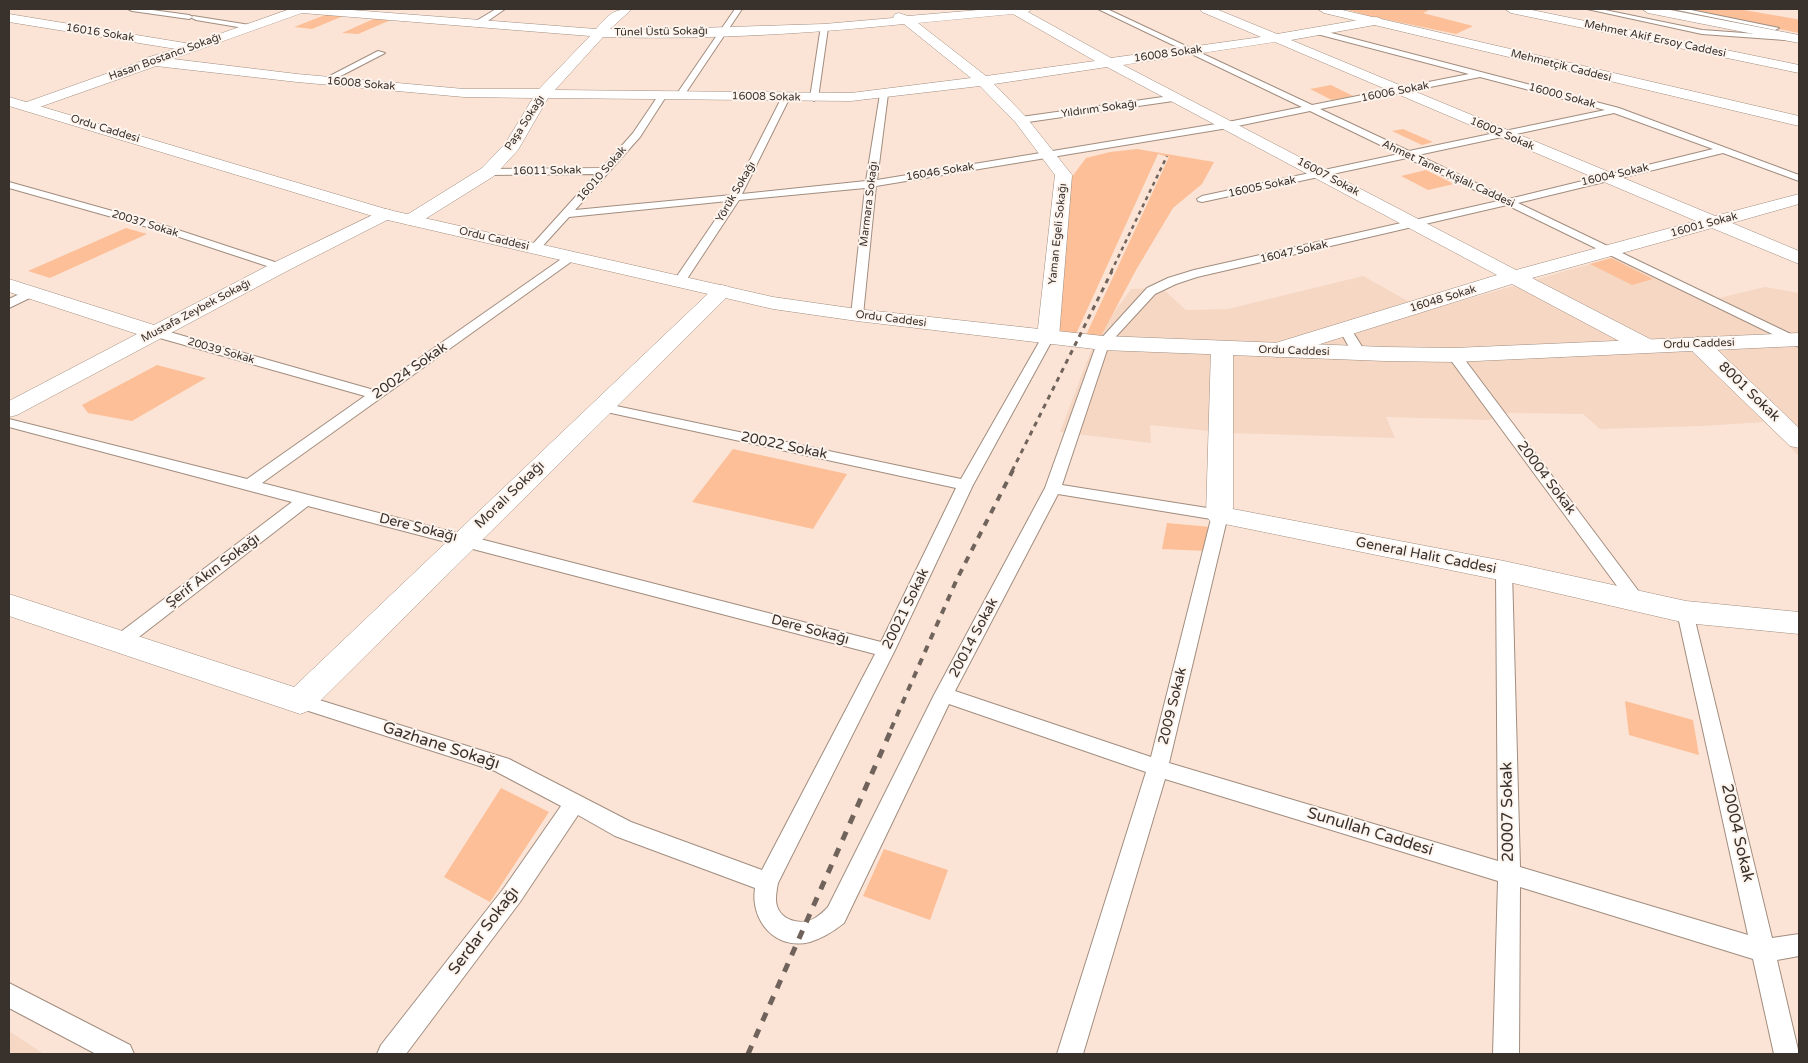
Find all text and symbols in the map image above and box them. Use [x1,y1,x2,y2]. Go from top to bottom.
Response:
street label: Mehmet Akif Ersoy Caddesi [1583,18,1727,60]
street label: 16016 Sokak [65,21,135,45]
street label: Tünel Üstü Sokağı [614,25,708,39]
street label: Hasan Bostancı Sokağı [107,30,223,84]
street label: 16008 Sokak [1133,43,1203,65]
street label: Mehmetçik Caddesi [1509,47,1613,85]
street label: 16008 Sokak [326,74,396,94]
street label: 16006 Sokak [1360,79,1430,105]
street label: 16000 Sokak [1527,81,1597,111]
street label: 16008 Sokak [731,90,801,104]
street label: Paşa Sokağı [502,93,548,153]
street label: Yıldırım Sokağı [1060,97,1138,121]
street label: Ordu Caddesi [69,112,141,146]
street label: 16002 Sokak [1468,114,1536,154]
street label: Ahmet Taner Kışlalı Caddesi [1380,137,1516,211]
street label: 16010 Sokak [574,144,630,204]
street label: 16007 Sokak [1294,155,1362,199]
street label: Yörük Sokağı [713,159,759,225]
street label: 16046 Sokak [905,160,975,184]
street label: Marmara Sokağı [857,161,881,247]
street label: 16004 Sokak [1580,161,1650,189]
street label: 16011 Sokak [512,164,582,178]
street label: 16005 Sokak [1227,173,1297,201]
street label: Yaman Egeli Sokağı [1046,183,1070,285]
street label: 20037 Sokak [110,208,180,240]
street label: 16001 Sokak [1669,210,1739,240]
street label: Ordu Caddesi [458,225,530,253]
street label: 16047 Sokak [1259,238,1329,266]
street label: Mustafa Zeybek Sokağı [139,277,253,345]
street label: 16048 Sokak [1408,283,1478,315]
street label: Ordu Caddesi [855,308,927,330]
street label: 20039 Sokak [186,335,256,367]
street label: Ordu Caddesi [1663,336,1735,352]
street label: 20024 Sokak [369,339,451,403]
street label: Ordu Caddesi [1258,343,1330,359]
street label: 8001 Sokak [1715,359,1783,425]
street label: 20022 Sokak [739,429,829,463]
street label: 20004 Sokak [1513,438,1579,518]
street label: Moralı Sokağı [472,458,548,532]
street label: Dere Sokağı [377,510,459,546]
street label: Şerif Akın Sokağı [163,530,263,612]
street label: General Halit Caddesi [1354,534,1498,578]
street label: 20021 Sokak [879,566,933,652]
street label: 20014 Sokak [946,595,1002,681]
street label: Dere Sokağı [769,612,851,648]
street label: 2009 Sokak [1155,666,1191,746]
street label: Gazhane Sokağı [380,718,502,774]
street label: 20007 Sokak [1498,762,1518,862]
street label: 20004 Sokak [1716,782,1758,884]
street label: Sunullah Caddesi [1305,804,1435,860]
street label: Serdar Sokağı [445,883,523,979]

